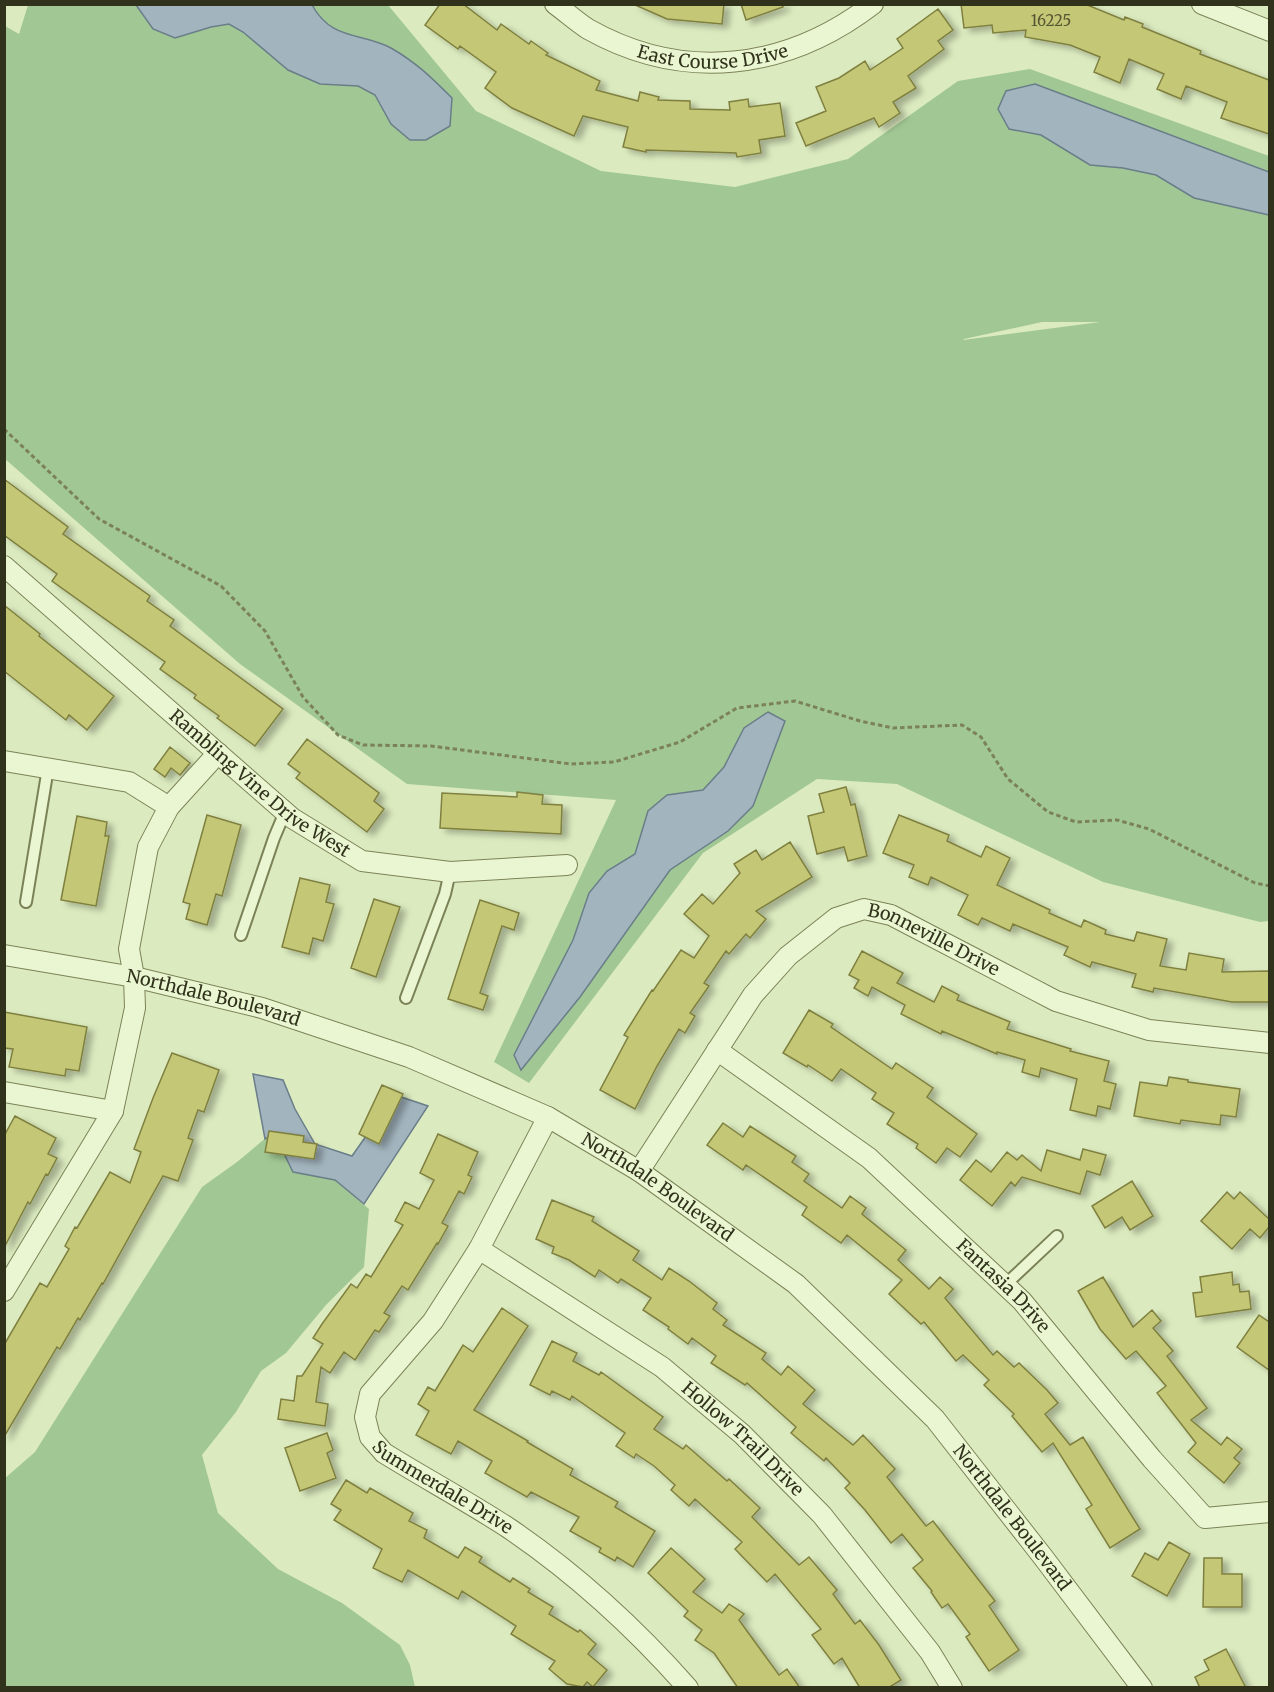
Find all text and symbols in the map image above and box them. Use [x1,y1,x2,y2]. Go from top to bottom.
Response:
house number: 16225 [1031,11,1071,30]
street label: East Course Drive [635,39,791,74]
street label: Rambling Vine Drive West [165,704,355,862]
street label: Bonneville Drive [866,898,1004,981]
street label: Northdale Boulevard [125,964,304,1031]
street label: Northdale Boulevard [577,1127,738,1246]
street label: Fantasia Drive [952,1234,1055,1337]
street label: Hollow Trail Drive [677,1377,809,1501]
street label: Summerdale Drive [367,1435,518,1539]
street label: Northdale Boulevard [948,1440,1076,1595]

